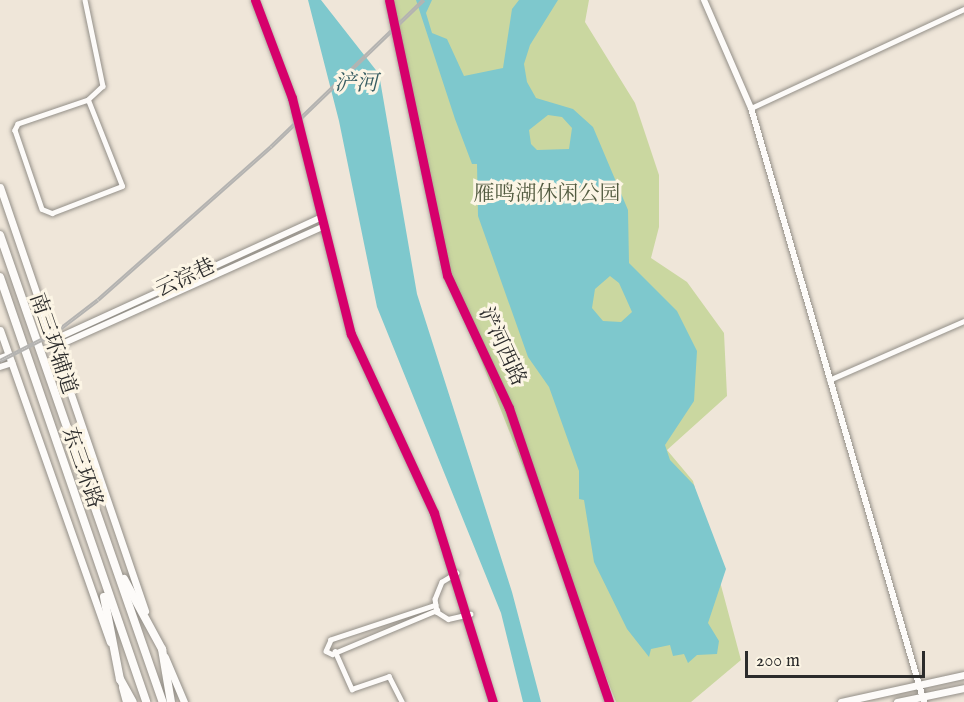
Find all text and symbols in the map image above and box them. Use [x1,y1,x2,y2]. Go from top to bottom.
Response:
water label: 浐河 [334,72,378,98]
park label: 雁鸣湖休闲公园 [474,182,620,208]
street label: 云淙巷 [152,254,220,304]
street label: 南三环辅道 [23,290,81,398]
street label: 浐河西路 [472,304,530,390]
street label: 东三环路 [55,424,107,512]
scale bar [748,639,928,677]
text: 200 m [756,650,800,673]

